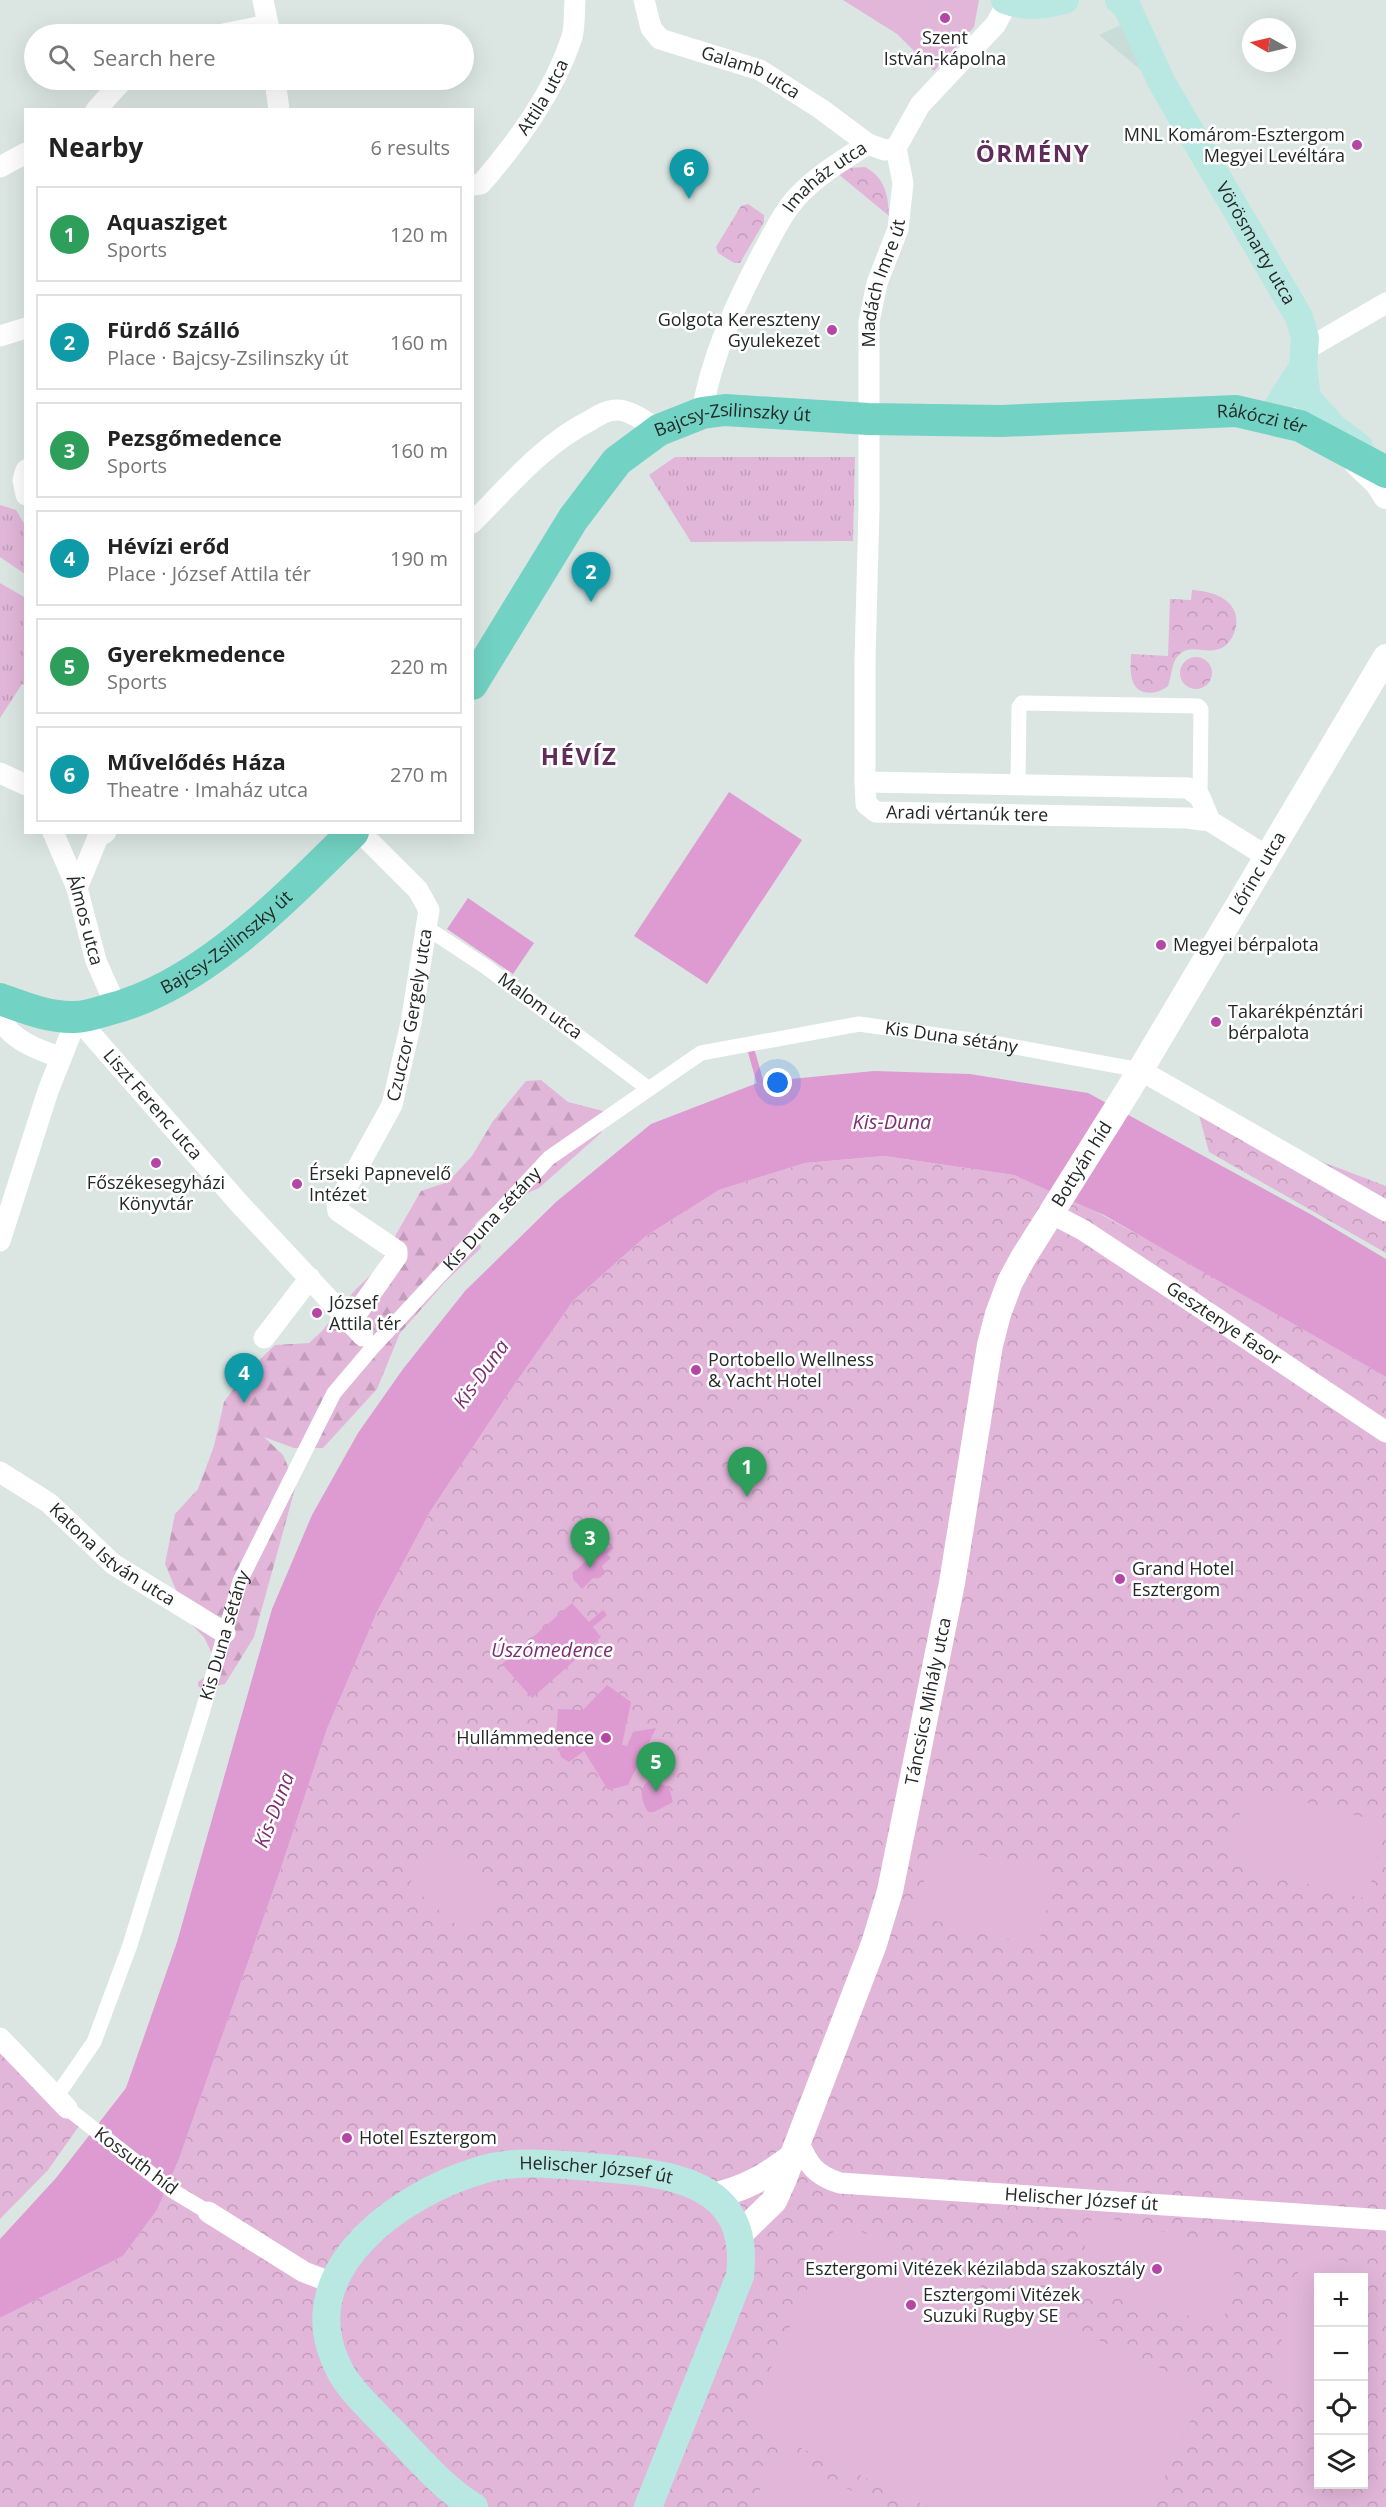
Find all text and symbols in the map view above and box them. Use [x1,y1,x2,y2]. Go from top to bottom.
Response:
marker: Szent István-kápolna [938,11,952,25]
north arrow [1242,18,1296,72]
search box [24,24,474,90]
place label: Szent István-kápolna [884,25,1006,70]
street label: Galamb utca [699,40,805,104]
icon: search [45,41,78,74]
text: Search here [93,42,216,72]
street label: Attila utca [511,55,573,139]
place label: MNL Komárom-Esztergom Megyei Levéltára [1124,122,1345,167]
text: Nearby [48,129,143,165]
text: 6 results [370,134,450,161]
street label: Imaház utca [776,135,871,217]
district label: ÖRMÉNY [976,136,1090,169]
marker: MNL Komárom-Esztergom Megyei Levéltára [1350,138,1364,152]
pin: 6 [670,150,708,199]
street label: Vörösmarty utca [1211,177,1302,309]
text: Aquasziget [107,206,227,236]
street label: Madách Imre út [856,218,910,348]
text: 1 [64,221,75,248]
text: 120 m [390,221,448,248]
text: Sports [107,236,167,263]
place label: Golgota Kereszteny Gyulekezet [658,307,821,352]
text: Fürdő Szálló [107,314,240,344]
marker: Golgota Kereszteny Gyulekezet [825,323,839,337]
text: 2 [64,329,75,356]
text: 160 m [390,329,448,356]
text: Place · Bajcsy-Zsilinszky út [107,344,349,371]
street label: Bajcsy-Zsilinszky út [650,397,811,442]
street label: Rákóczi tér [1216,398,1313,439]
text: Pezsgőmedence [107,422,282,452]
text: 3 [64,437,75,464]
text: 160 m [390,437,448,464]
text: Sports [107,452,167,479]
text: Hévízi erőd [107,530,230,560]
text: 4 [64,545,75,572]
text: 190 m [390,545,448,572]
pin: 2 [572,552,610,602]
text: Place · József Attila tér [107,560,311,587]
text: Gyerekmedence [107,638,285,668]
text: 5 [64,653,75,680]
text: 220 m [390,653,448,680]
text: Sports [107,668,167,695]
district label: HÉVÍZ [541,739,617,772]
text: Művelődés Háza [107,746,286,776]
text: 6 [64,761,75,788]
text: 270 m [390,761,448,788]
text: Theatre · Imaház utca [107,776,308,803]
street label: Aradi vértanúk tere [886,799,1048,826]
street label: Lőrinc utca [1223,827,1291,918]
street label: Álmos utca [62,871,110,968]
street label: Bajcsy-Zsilinszky út [156,885,297,999]
street label: Czuczor Gergely utca [380,927,437,1104]
place label: Megyei bérpalota [1173,932,1319,956]
marker: Megyei bérpalota [1154,938,1168,952]
street label: Malom utca [493,966,588,1044]
place label: Takarékpénztári bérpalota [1228,999,1363,1044]
street label: Kis Duna sétány [883,1015,1021,1058]
marker: Takarékpénztári bérpalota [1209,1015,1223,1029]
street label: Liszt Ferenc utca [99,1043,208,1164]
your location [763,1068,792,1097]
water label: Kis-Duna [853,1108,931,1135]
street label: Bottyán híd [1045,1116,1117,1211]
marker: Főszékesegyházi Könyvtár [149,1156,163,1170]
street label: Kis Duna sétány [437,1160,547,1275]
place label: Érseki Papnevelő Intézet [309,1161,451,1206]
place label: Főszékesegyházi Könyvtár [87,1170,225,1215]
marker: Érseki Papnevelő Intézet [290,1177,304,1191]
street label: Gesztenye fasor [1162,1275,1288,1370]
place label: József Attila tér [327,1290,402,1335]
marker: József Attila tér [310,1306,324,1320]
water label: Kis-Duna [446,1334,515,1414]
place label: Portobello Wellness & Yacht Hotel [708,1347,874,1392]
pin: 4 [224,1354,264,1403]
marker: Portobello Wellness & Yacht Hotel [689,1363,703,1377]
pin: 1 [728,1448,766,1497]
street label: Katona István utca [45,1497,180,1611]
pin: 3 [570,1518,610,1568]
place label: Grand Hotel Esztergom [1132,1556,1234,1601]
street label: Kis Duna sétány [193,1565,255,1703]
marker: Grand Hotel Esztergom [1113,1572,1127,1586]
street label: Táncsics Mihály utca [899,1615,956,1787]
water label: Úszómedence [491,1636,613,1663]
place label: Hullámmedence [456,1725,594,1749]
marker: Hullámmedence [599,1731,613,1745]
pin: 5 [636,1742,676,1792]
water label: Kis-Duna [247,1768,300,1851]
street label: Kossuth híd [90,2121,183,2200]
place label: Hotel Esztergom [359,2125,497,2149]
marker: Hotel Esztergom [340,2131,354,2145]
street label: Helischer József út [519,2150,675,2189]
street label: Helischer József út [1004,2181,1159,2216]
place label: Esztergomi Vitézek kézilabda szakosztály [805,2256,1146,2280]
marker: Esztergomi Vitézek kézilabda szakosztály [1150,2262,1164,2276]
map controls [1314,2273,1368,2489]
button: + [1314,2273,1368,2327]
place label: Esztergomi Vitézek Suzuki Rugby SE [923,2282,1081,2327]
marker: Esztergomi Vitézek Suzuki Rugby SE [904,2298,918,2312]
button: − [1314,2327,1368,2381]
button: locate [1314,2381,1368,2435]
button: layers [1314,2435,1368,2489]

